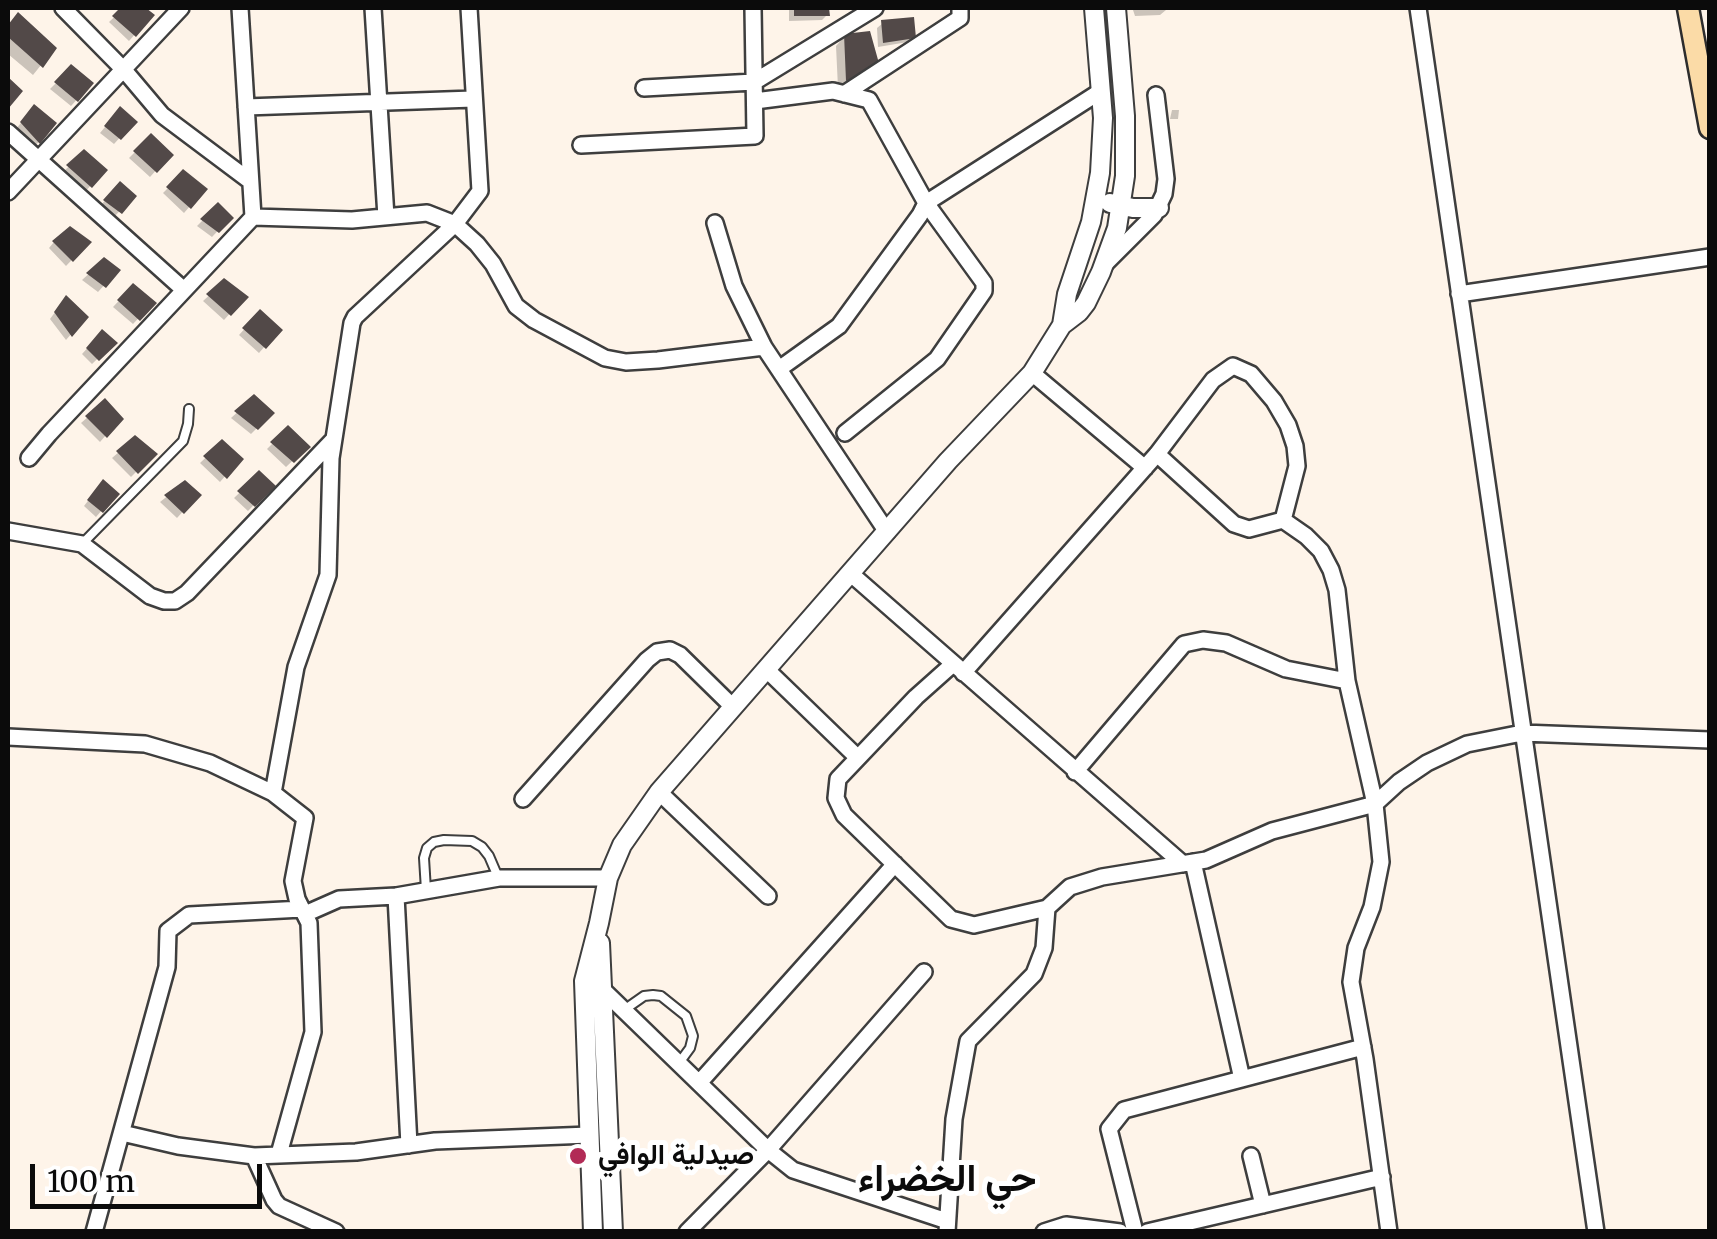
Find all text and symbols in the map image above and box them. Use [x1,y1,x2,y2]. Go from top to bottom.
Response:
place label: صيدلية الوافي [598,1139,754,1173]
scale bar [35,1144,268,1206]
marker: صيدلية الوافي [567,1145,589,1167]
district label: حي الخضراء [858,1157,1036,1203]
text: 100 m [47,1162,135,1200]

